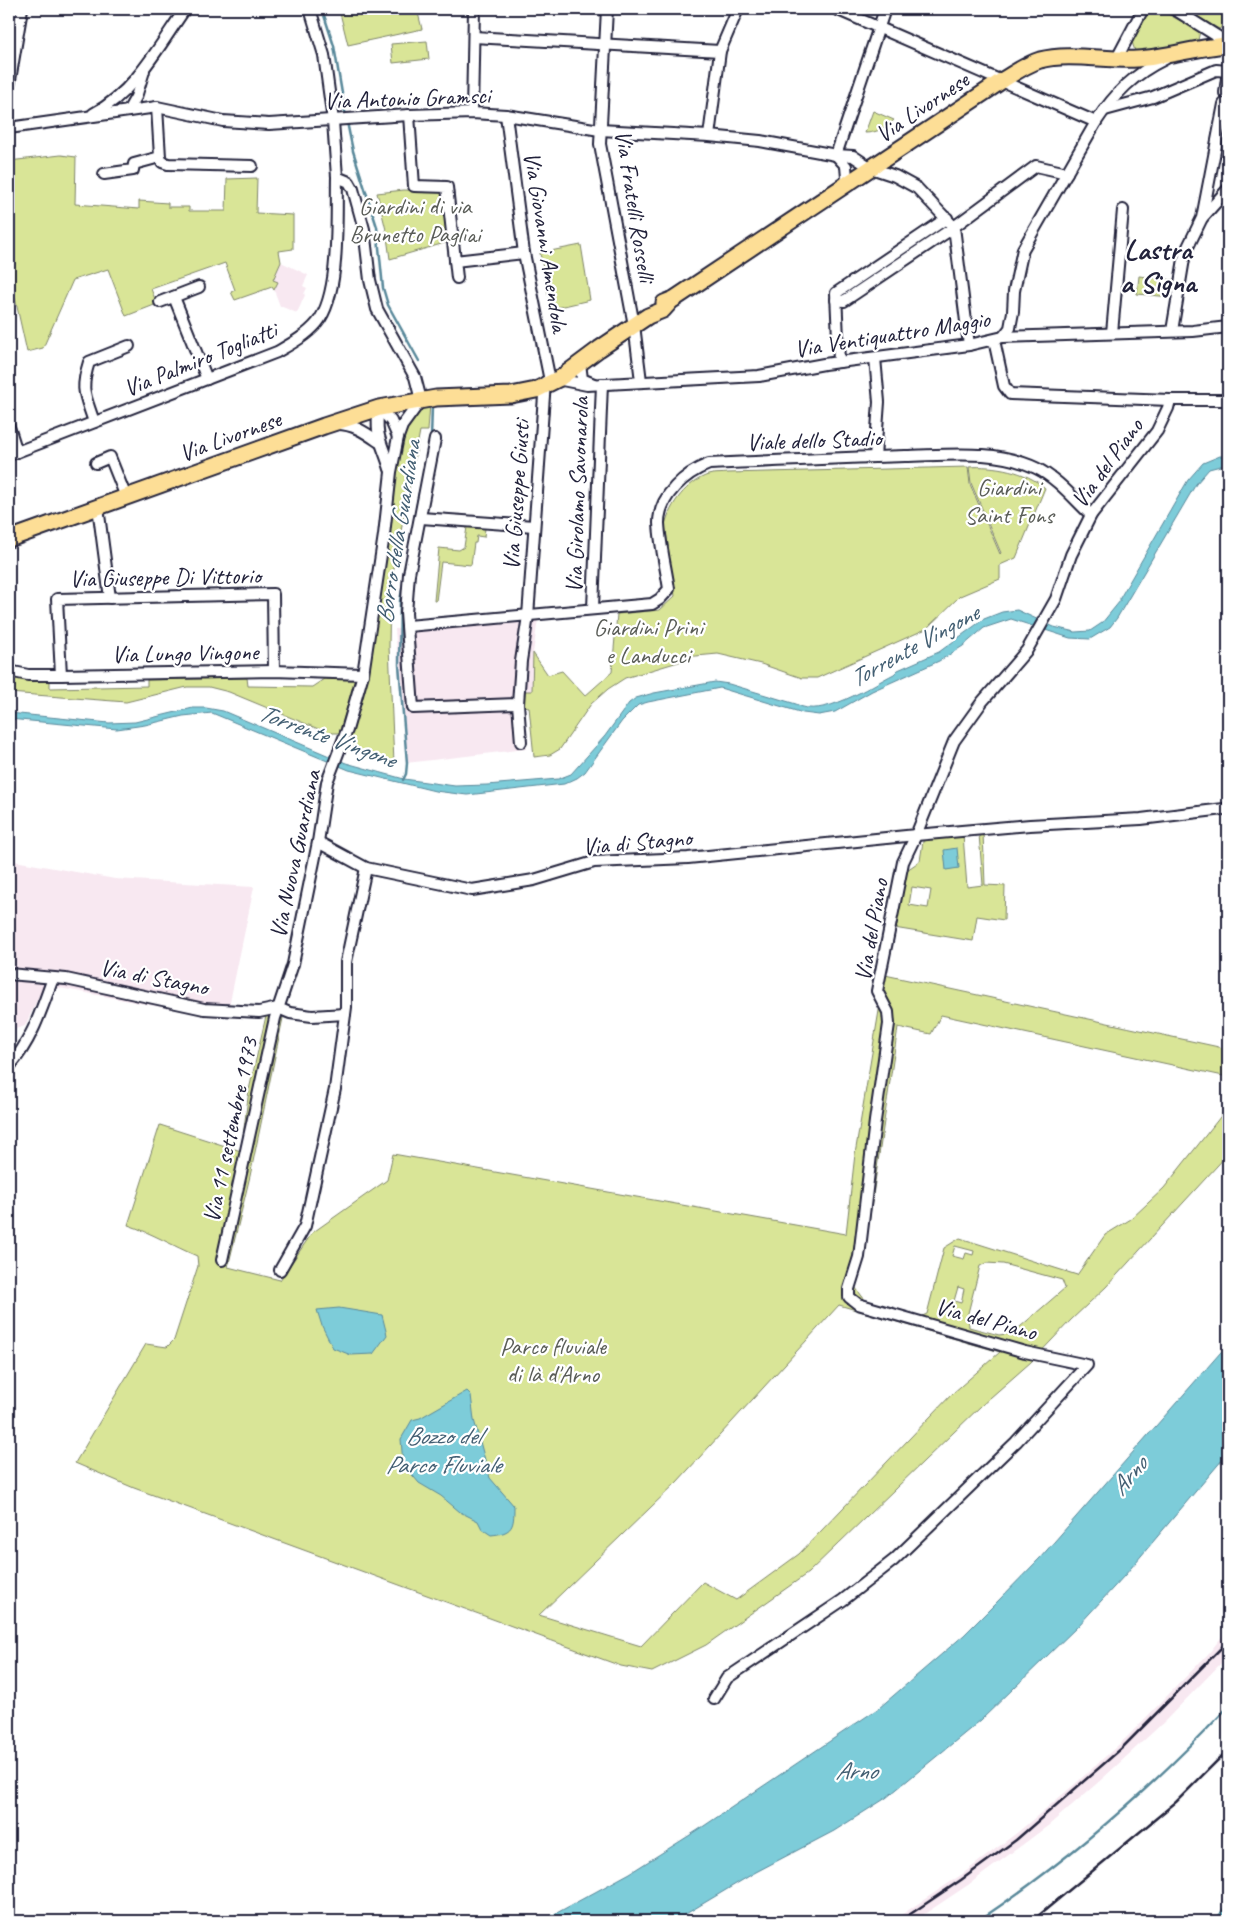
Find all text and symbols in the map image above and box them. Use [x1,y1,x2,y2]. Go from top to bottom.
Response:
street label: Via Livornese [870,64,976,149]
street label: Via Antonio Gramsci [323,80,493,116]
street label: Via Fratelli Rosselli [608,128,662,287]
street label: Via Giovanni Amendola [517,150,575,336]
park label: Giardini di via Brunetto Pagliai [350,191,483,249]
district label: Lastra a Signa [1120,231,1199,301]
street label: Via Ventiquattro Maggio [792,304,993,364]
street label: Via Palmiro Togliatti [119,313,284,403]
street label: Via Girolamo Savonarola [559,395,595,593]
street label: Via Livornese [175,403,287,468]
street label: Via del Piano [1064,411,1150,514]
street label: Via Giuseppe Giusti [496,415,536,571]
street label: Viale dello Stadio [746,423,885,457]
water label: Borro della Guardiana [368,436,429,626]
park label: Giardini Saint Fons [965,472,1056,530]
street label: Via Giuseppe Di Vittorio [69,560,264,594]
water label: Torrente Vingone [844,595,988,695]
park label: Giardini Prini e Landucci [593,612,706,670]
street label: Via Lungo Vingone [111,637,261,669]
water label: Torrente Vingone [254,696,403,777]
street label: Via Nuova Guardiana [263,766,328,941]
street label: Via di Stagno [581,822,695,862]
street label: Via del Piano [847,875,895,984]
street label: Via di Stagno [97,952,213,1003]
street label: Via 11 settembre 1973 [196,1033,265,1225]
street label: Via del Piano [932,1291,1041,1347]
park label: Parco fluviale di là d'Arno [500,1331,608,1389]
water label: Bozzo del Parco Fluviale [386,1420,504,1481]
water label: Arno [1103,1447,1157,1502]
water label: Arno [835,1755,880,1787]

